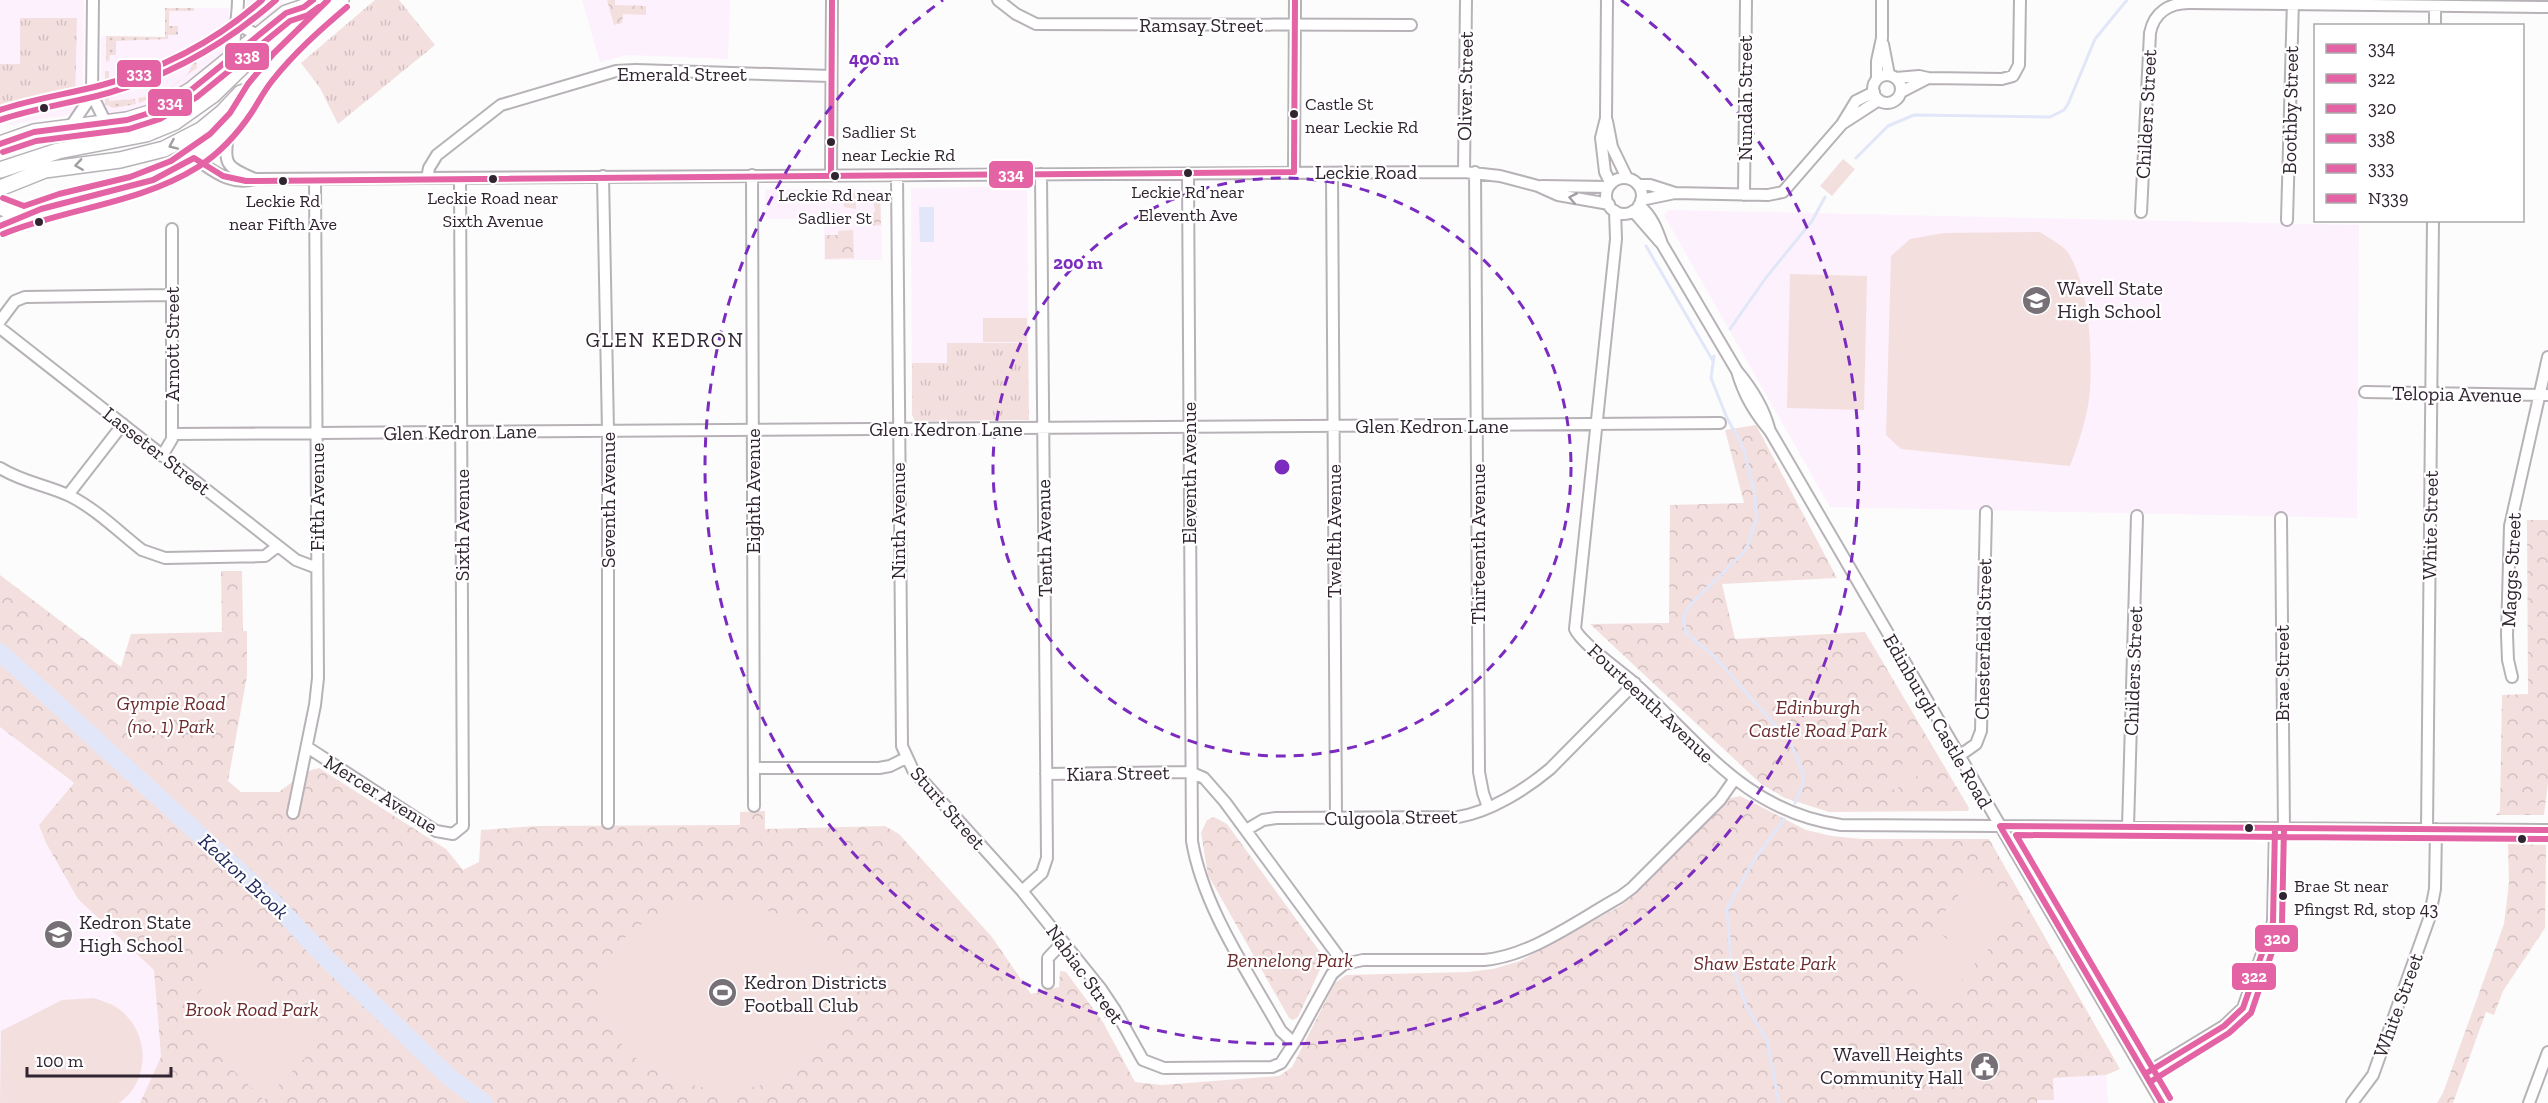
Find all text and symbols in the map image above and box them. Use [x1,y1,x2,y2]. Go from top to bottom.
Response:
street label: Ramsay Street [1139,13,1264,37]
legend [2314,24,2524,222]
street label: Oliver Street [1452,30,1478,141]
street label: Nundah Street [1733,34,1757,161]
text: 334 [2368,37,2396,59]
line badge: 338 [224,42,270,71]
street label: Boothby Street [2277,45,2303,174]
text: 338 [234,47,260,66]
text: 400 m [849,48,899,70]
street label: Childers Street [2131,48,2161,179]
line badge: 333 [116,59,162,88]
street label: Emerald Street [617,62,748,86]
text: 333 [126,64,152,83]
text: 322 [2368,67,2395,89]
line badge: 334 [147,88,193,117]
text: 334 [157,93,183,112]
place label: Castle St near Leckie Rd [1305,93,1418,138]
text: 320 [2368,97,2396,119]
unlabelled marker [38,102,50,114]
marker: Castle St near Leckie Rd [1288,108,1300,120]
place label: Sadlier St near Leckie Rd [842,121,955,166]
text: 338 [2368,127,2395,149]
marker: Sadlier St near Leckie Rd [825,136,837,148]
one-way arrow [169,137,180,149]
text: 333 [2368,157,2395,179]
one-way arrow [74,158,84,170]
line badge: 334 [988,160,1034,189]
street label: Leckie Road [1315,160,1417,184]
text: 334 [998,165,1024,184]
marker: Leckie Rd near Eleventh Ave [1182,167,1194,179]
marker: Leckie Rd near Sadlier St [829,170,841,182]
marker: Leckie Road near Sixth Avenue [487,173,499,185]
marker: Leckie Rd near Fifth Ave [277,175,289,187]
place label: Leckie Rd near Eleventh Ave [1131,181,1245,226]
place label: Leckie Rd near Sadlier St [778,184,892,229]
place label: Leckie Road near Sixth Avenue [427,187,559,232]
text: N339 [2368,187,2408,209]
place label: Leckie Rd near Fifth Ave [229,190,337,235]
one-way arrow [1568,192,1578,205]
unlabelled marker [33,216,45,228]
text: 200 m [1053,252,1103,274]
place label: Wavell State High School [2057,276,2163,323]
school or university icon: Wavell State High School [2020,284,2052,316]
street label: Arnott Street [160,286,184,402]
district label: GLEN KEDRON [586,327,744,352]
street label: Telopia Avenue [2392,381,2522,407]
street label: Lasseter Street [99,402,216,501]
street label: Eleventh Avenue [1177,402,1201,544]
street label: Glen Kedron Lane [1355,414,1509,438]
street label: Glen Kedron Lane [869,417,1023,441]
street label: Glen Kedron Lane [383,419,537,445]
street label: Eighth Avenue [741,428,765,554]
street label: Seventh Avenue [596,432,620,568]
street label: Fifth Avenue [305,443,329,551]
centre of rings [1272,457,1292,477]
street label: Ninth Avenue [886,462,910,580]
street label: Twelfth Avenue [1322,464,1346,598]
street label: Thirteenth Avenue [1466,464,1490,625]
street label: Sixth Avenue [450,469,474,581]
street label: White Street [2417,469,2443,580]
street label: Tenth Avenue [1031,479,1057,597]
street label: Maggs Street [2496,511,2526,628]
street label: Chesterfield Street [1970,557,1996,720]
street label: Childers Street [2119,605,2147,736]
street label: Brae Street [2270,624,2294,721]
street label: Edinburgh Castle Road [1878,629,1998,813]
street label: Fourteenth Avenue [1583,638,1719,768]
park label: Gympie Road (no. 1) Park [117,691,225,738]
park label: Edinburgh Castle Road Park [1749,695,1887,742]
street label: Mercer Avenue [320,750,442,838]
street label: Kiara Street [1066,760,1170,786]
street label: Sturt Street [905,761,991,855]
street label: Culgoola Street [1324,804,1458,830]
unlabelled marker [2243,822,2255,834]
water label: Kedron Brook [194,828,294,924]
unlabelled marker [2516,833,2528,845]
place label: Brae St near Pfingst Rd, stop 43 [2294,875,2438,920]
marker: Brae St near Pfingst Rd, stop 43 [2277,890,2289,902]
place label: Kedron State High School [79,910,191,957]
school or university icon: Kedron State High School [42,918,74,950]
street label: Nabiac Street [1041,920,1129,1029]
line badge: 320 [2254,924,2299,953]
text: 320 [2264,929,2290,948]
park label: Bennelong Park [1227,948,1353,972]
street label: White Street [2368,949,2428,1061]
park label: Shaw Estate Park [1694,951,1837,975]
line badge: 322 [2231,962,2277,991]
text: 322 [2241,967,2267,986]
place label: Kedron Districts Football Club [744,970,887,1017]
sports icon: Kedron Districts Football Club [707,977,739,1009]
park label: Brook Road Park [185,997,319,1021]
scale bar [27,1040,171,1078]
place label: Wavell Heights Community Hall [1820,1042,1963,1089]
text: 100 m [36,1050,84,1072]
public building icon: Wavell Heights Community Hall [1968,1050,2000,1082]

